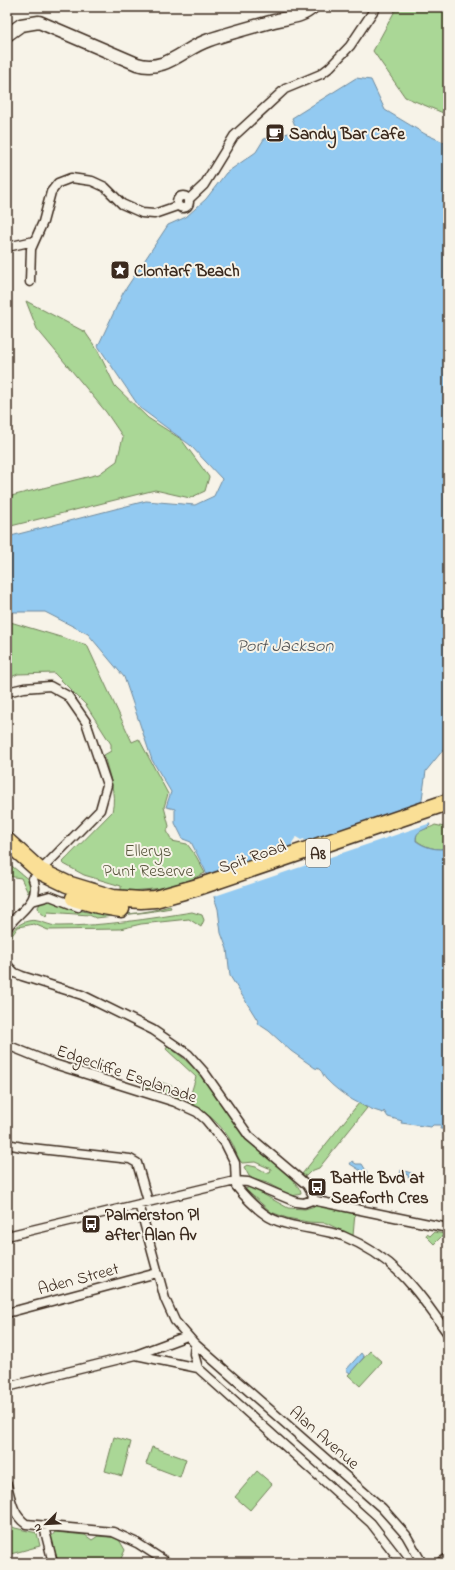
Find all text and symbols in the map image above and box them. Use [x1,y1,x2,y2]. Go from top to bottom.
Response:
cafe icon: Sandy Bar Cafe [264,122,286,144]
place label: Sandy Bar Cafe [289,122,406,149]
place icon: Clontarf Beach [109,259,131,281]
place label: Clontarf Beach [134,259,240,284]
water label: Port Jackson [237,634,334,660]
street label: Spit Road [215,834,290,881]
park label: Ellerys Punt Reserve [103,839,193,884]
road number: A8 [306,839,330,867]
street label: Edgecliffe Esplanade [52,1039,200,1112]
place label: Battle Bvd at Seaforth Cres [330,1166,429,1211]
bus stop icon: Battle Bvd at Seaforth Cres [306,1176,328,1198]
place label: Palmerston Pl after Alan Av [105,1203,200,1248]
bus stop icon: Palmerston Pl after Alan Av [80,1213,102,1235]
street label: Aden Street [35,1257,122,1302]
street label: Alan Avenue [283,1400,365,1476]
north arrow [26,1504,66,1544]
text: N [29,1521,47,1534]

